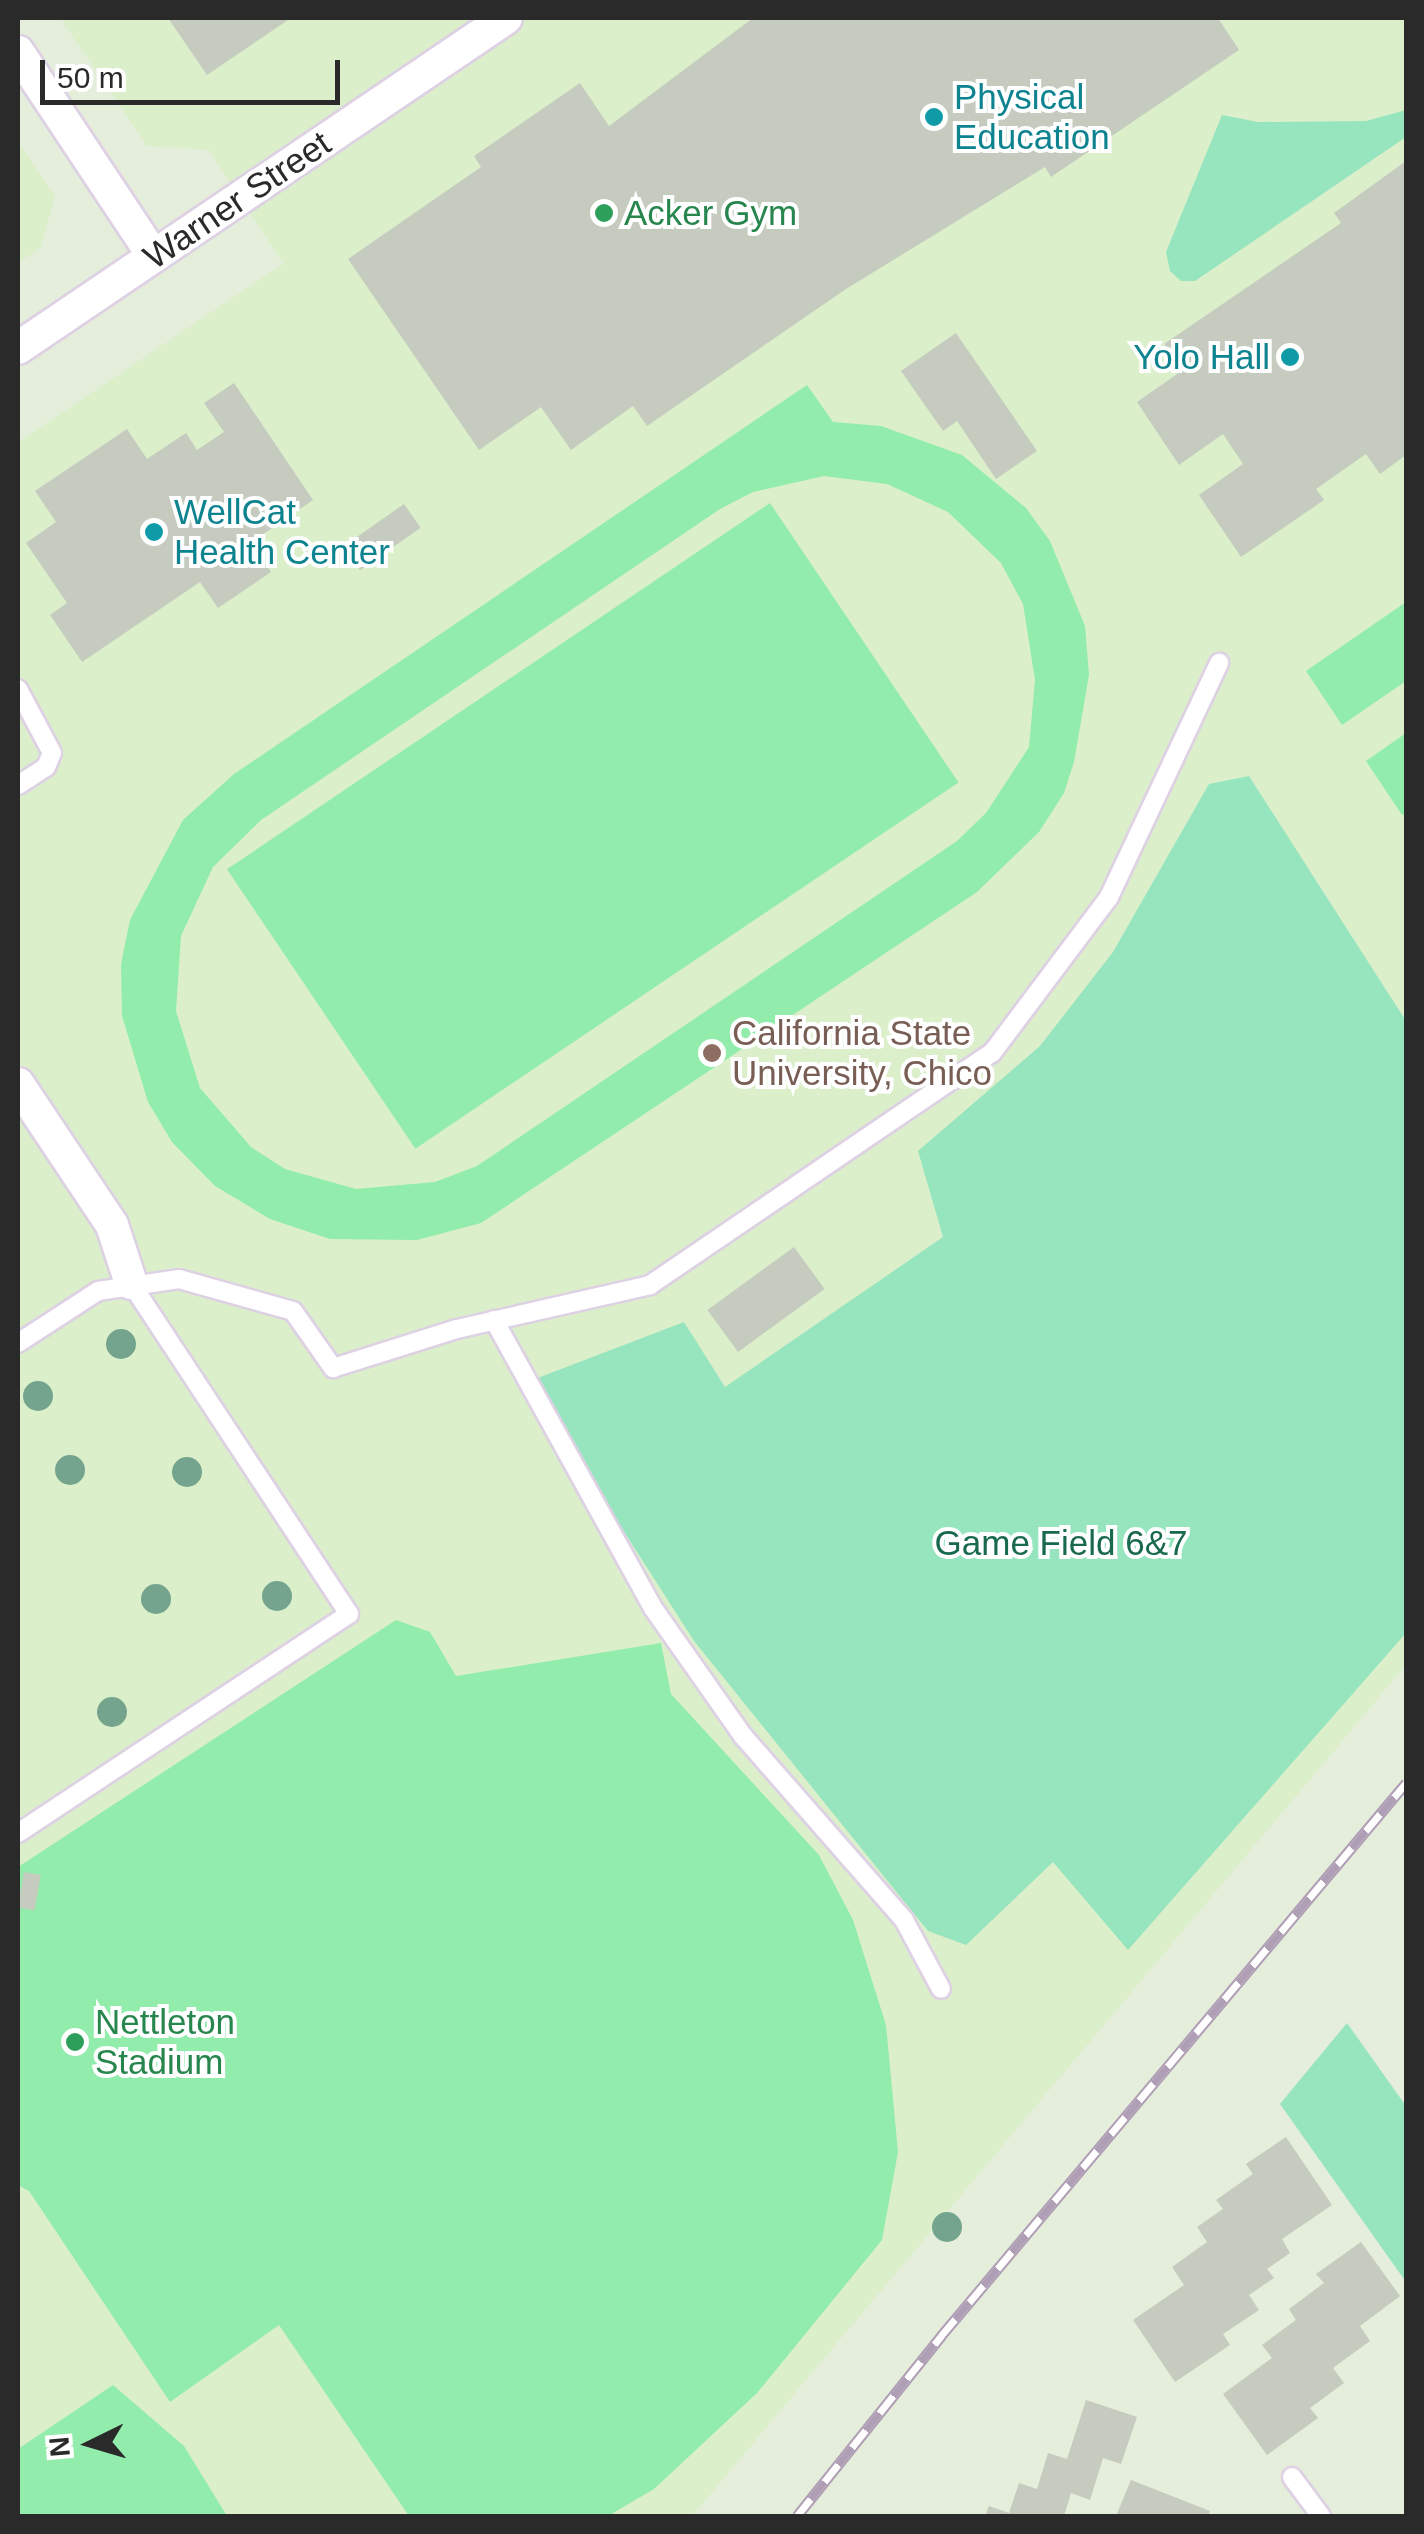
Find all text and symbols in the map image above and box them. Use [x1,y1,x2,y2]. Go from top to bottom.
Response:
scale bar [45,40,345,102]
text: 50 m [57,61,124,94]
place label: Physical Education [954,76,1110,158]
marker: Physical Education [923,106,945,128]
street label: Warner Street [135,122,339,278]
place label: Acker Gym [624,192,797,234]
marker: Acker Gym [593,202,615,224]
place label: Yolo Hall [1133,336,1270,378]
marker: Yolo Hall [1279,346,1301,368]
place label: WellCat Health Center [174,491,390,573]
marker: WellCat Health Center [143,521,165,543]
place label: California State University, Chico [732,1012,992,1094]
marker: California State University, Chico [701,1042,723,1064]
park label: Game Field 6&7 [935,1522,1187,1564]
place label: Nettleton Stadium [95,2001,235,2083]
marker: Nettleton Stadium [64,2031,86,2053]
north arrow [40,2394,140,2494]
text: N [43,2435,76,2458]

